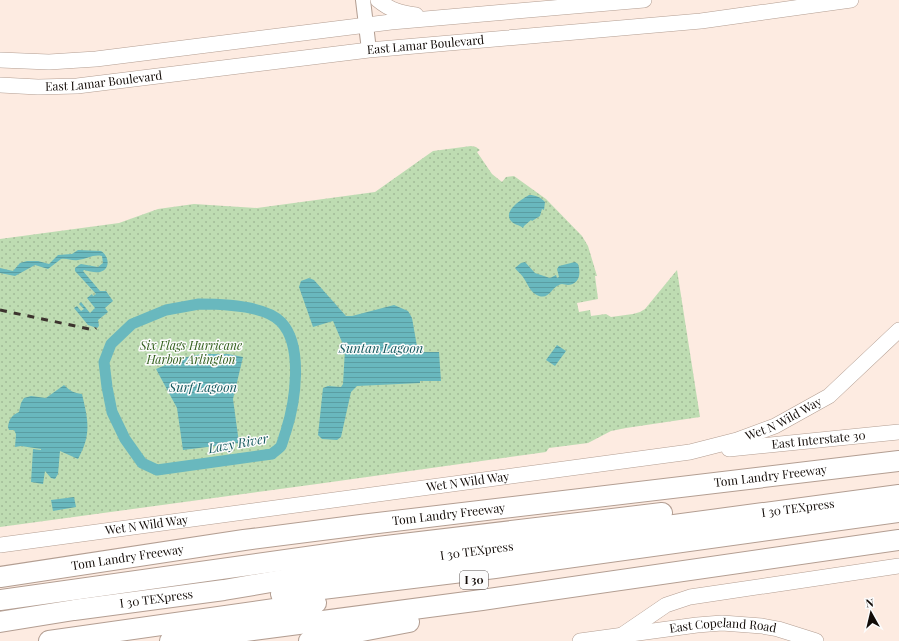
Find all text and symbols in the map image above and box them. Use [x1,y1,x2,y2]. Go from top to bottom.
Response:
street label: East Lamar Boulevard [366,31,485,57]
street label: East Lamar Boulevard [45,67,163,94]
park label: Six Flags Hurricane Harbor Arlington [139,337,242,367]
water label: Suntan Lagoon [338,339,423,356]
water label: Surf Lagoon [168,378,237,395]
street label: Wet N Wild Way [742,393,824,444]
street label: East Interstate 30 [771,426,866,452]
water label: Lazy River [206,429,270,456]
street label: Tom Landry Freeway [713,461,828,490]
street label: Wet N Wild Way [424,467,510,495]
street label: I 30 TEXpress [760,495,835,520]
street label: Tom Landry Freeway [391,499,506,528]
street label: Wet N Wild Way [103,511,189,538]
street label: I 30 TEXpress [439,537,514,563]
street label: Tom Landry Freeway [70,540,185,573]
road number: I 30 [460,571,488,589]
street label: I 30 TEXpress [119,585,194,611]
north arrow [851,593,891,633]
text: N [865,595,875,611]
street label: East Copeland Road [668,614,778,636]

